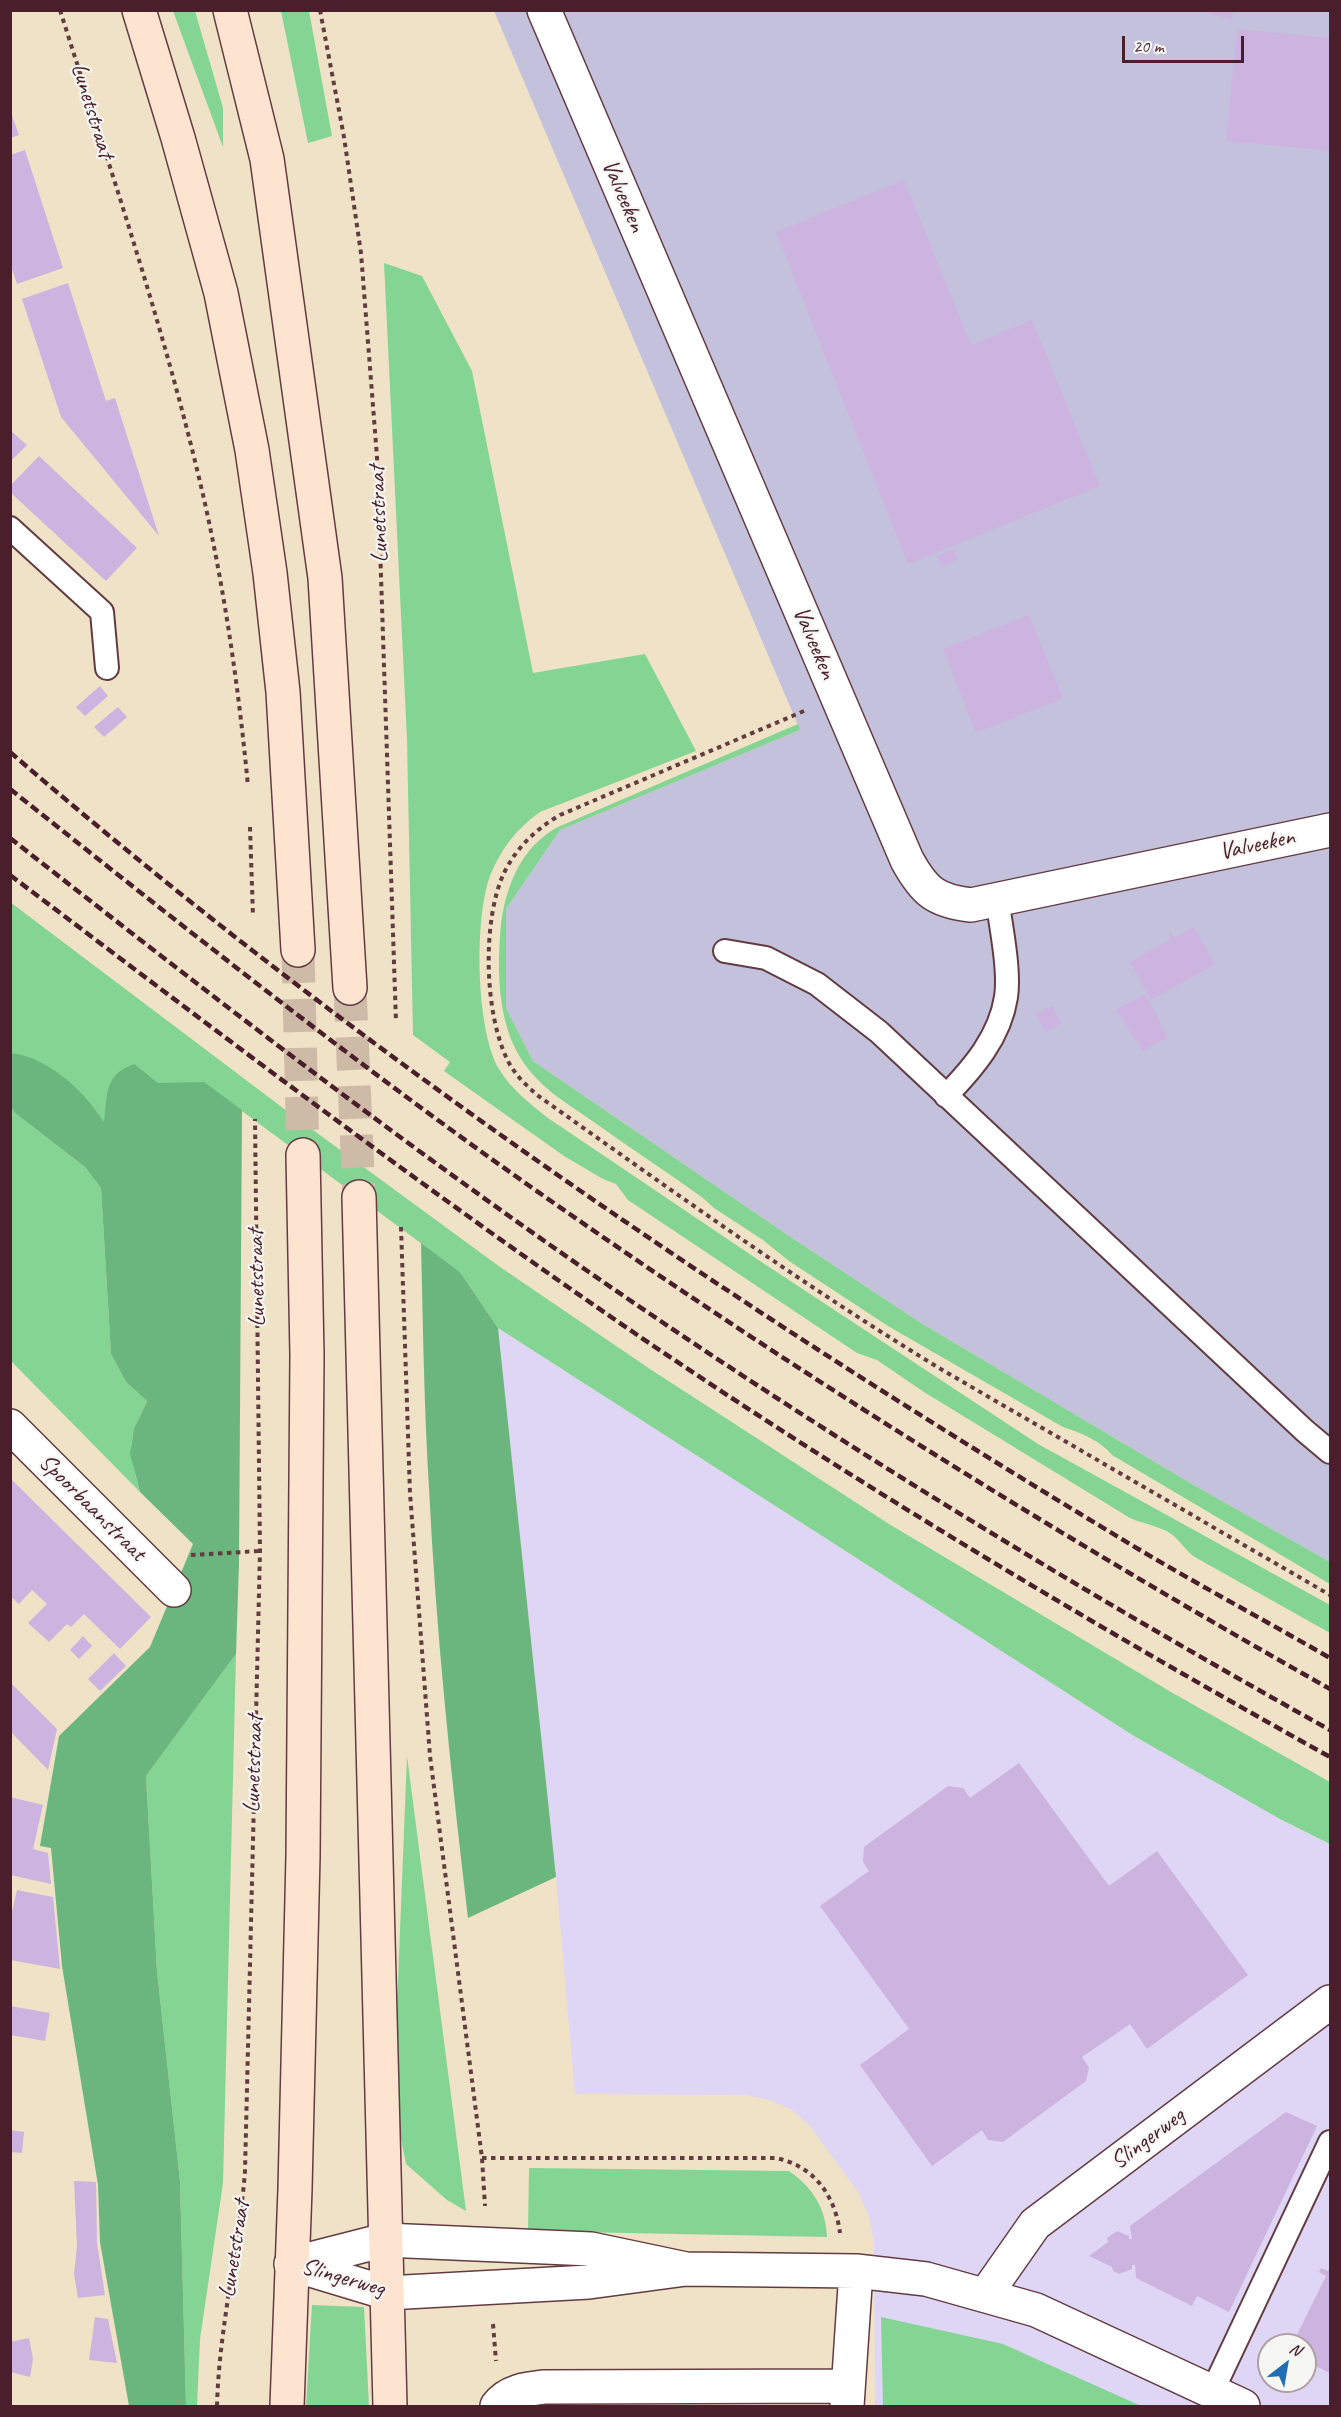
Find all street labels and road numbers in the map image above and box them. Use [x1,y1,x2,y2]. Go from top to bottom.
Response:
street label: Lunetstraat [64,60,120,162]
street label: Valveeken [595,155,651,237]
street label: Lunetstraat [363,465,395,563]
street label: Valveeken [786,602,842,684]
street label: Valveeken [1217,823,1297,867]
street label: Lunetstraat [242,1229,272,1327]
street label: Spoorbaanstraat [32,1448,152,1568]
street label: Lunetstraat [238,1715,270,1813]
street label: Slingerweg [1105,2102,1191,2176]
street label: Lunetstraat [213,2198,257,2300]
street label: Slingerweg [298,2252,388,2304]

